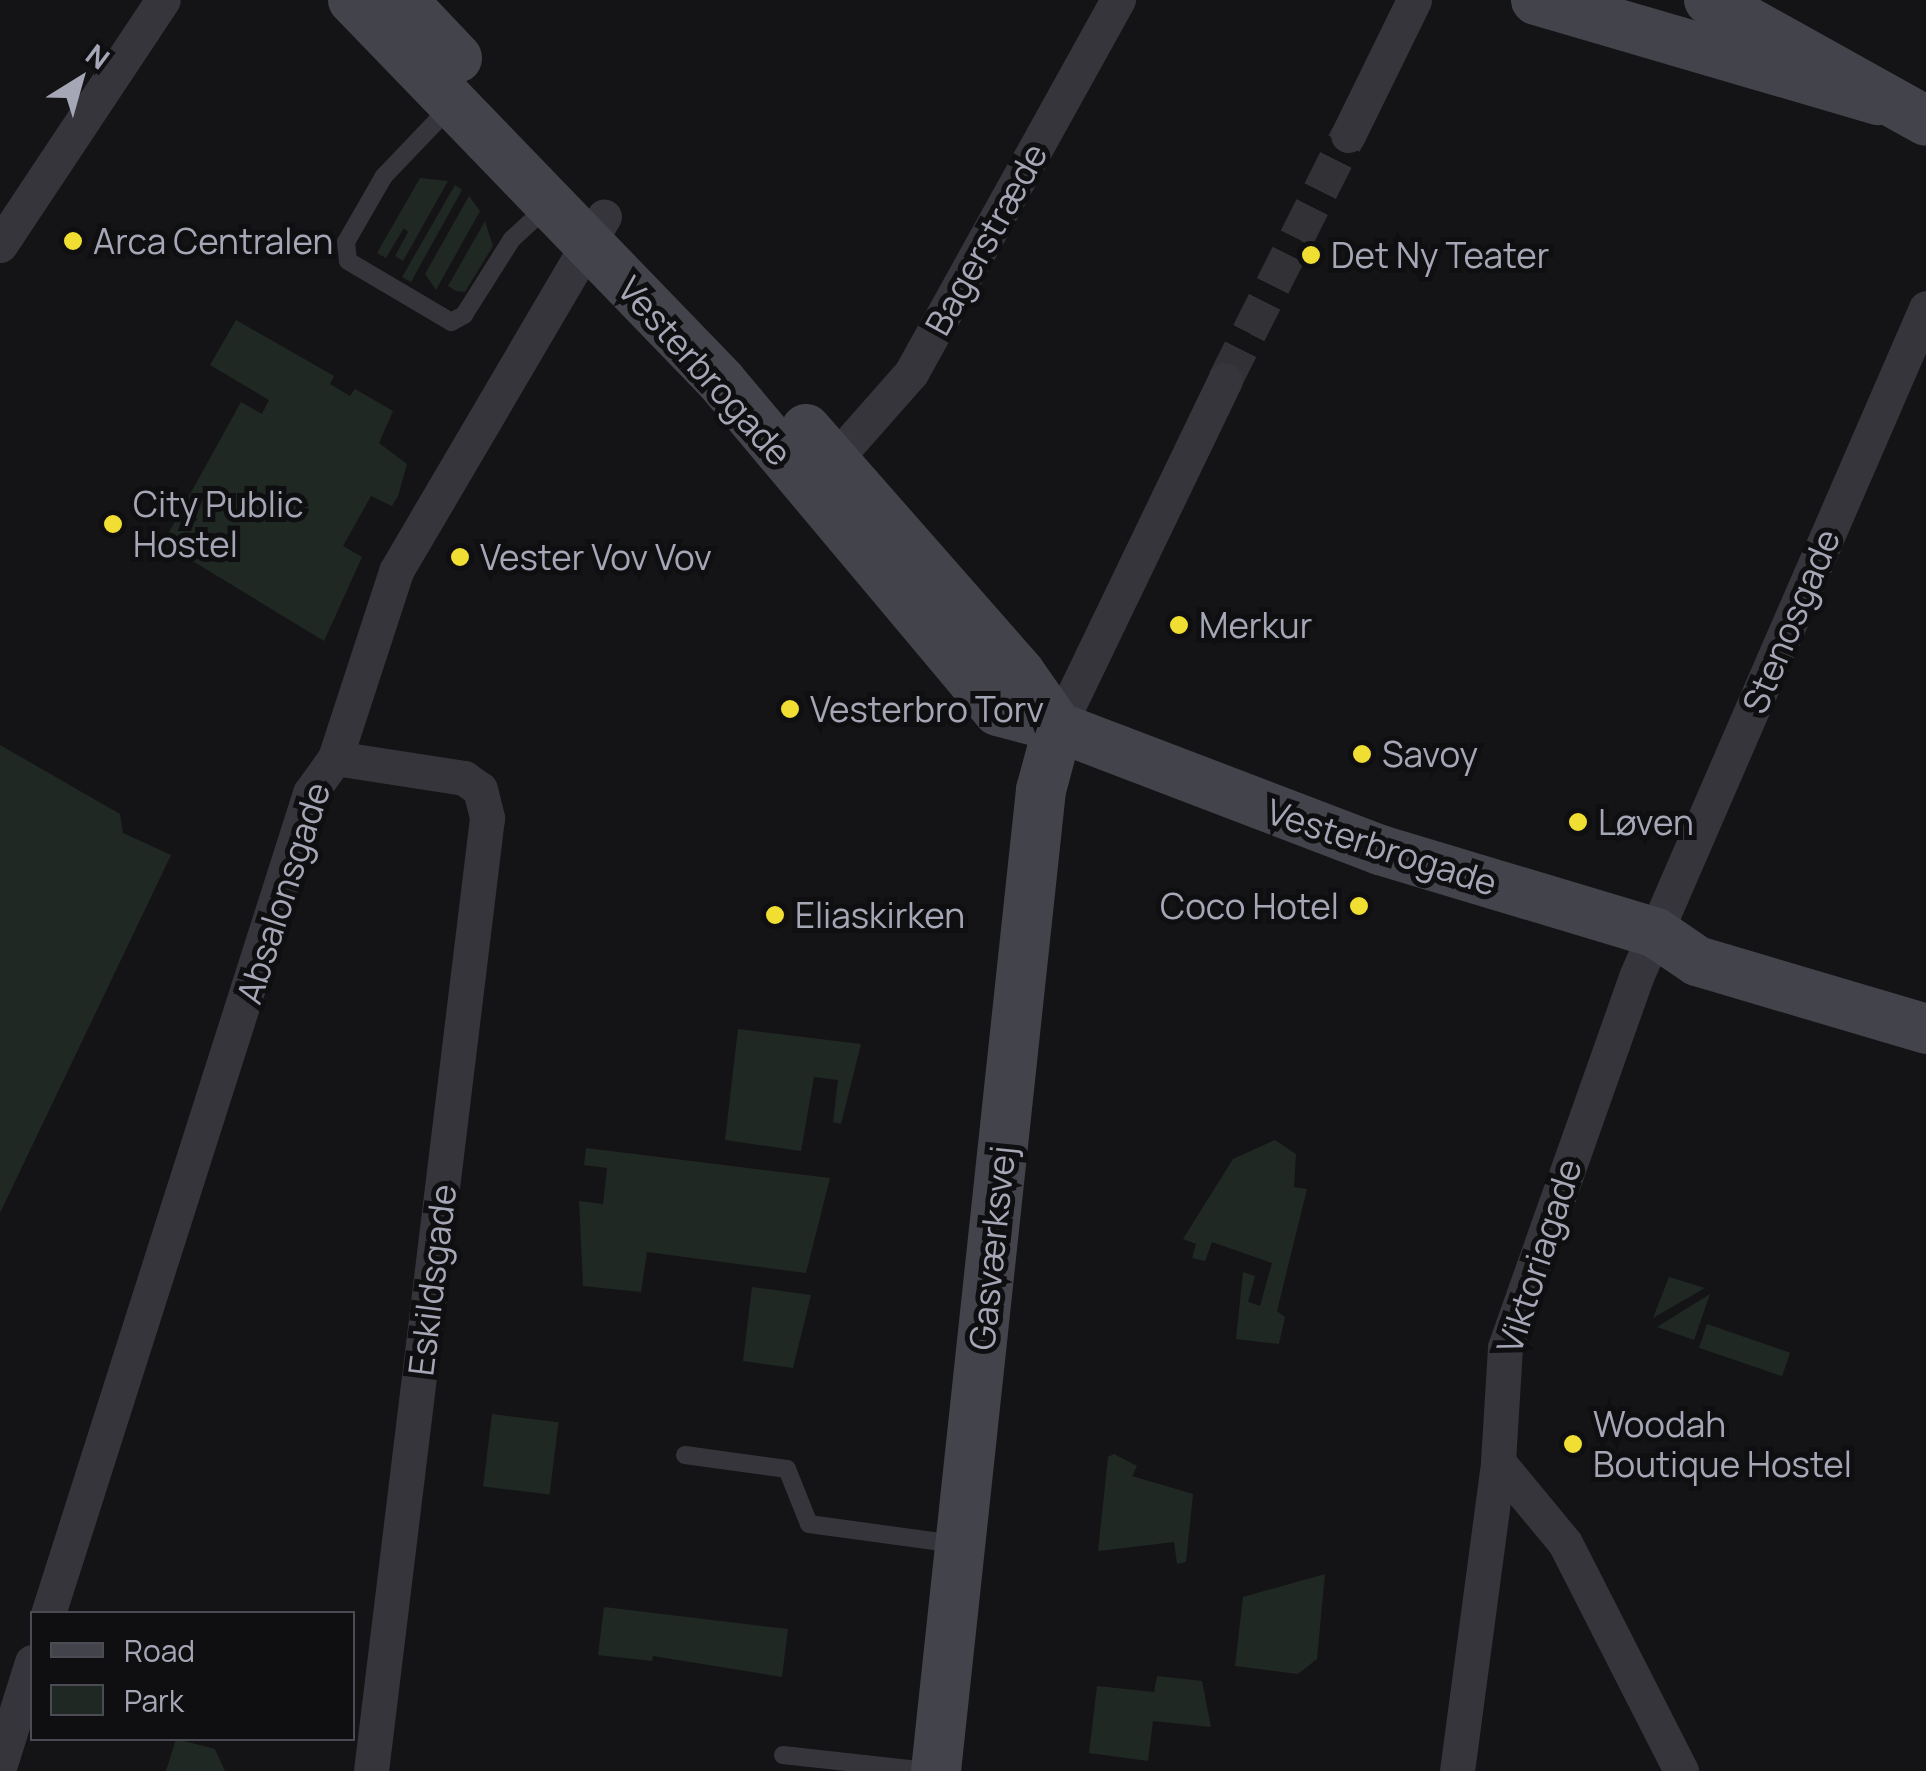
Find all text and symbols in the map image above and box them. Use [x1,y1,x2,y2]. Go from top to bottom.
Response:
north arrow [30,30,130,130]
text: N [79,35,118,77]
street label: Bagerstræde [916,136,1056,342]
place label: Arca Centralen [93,220,333,262]
marker: Arca Centralen [62,230,84,252]
place label: Det Ny Teater [1331,234,1549,276]
marker: Det Ny Teater [1300,244,1322,266]
street label: Vesterbrogade [609,268,801,474]
place label: City Public Hostel [133,483,304,565]
marker: City Public Hostel [102,513,124,535]
street label: Stenosgade [1733,523,1849,719]
place label: Vester Vov Vov [480,536,712,578]
marker: Vester Vov Vov [449,546,471,568]
place label: Merkur [1199,604,1312,646]
marker: Merkur [1168,614,1190,636]
place label: Vesterbro Torv [810,688,1044,730]
marker: Vesterbro Torv [779,698,801,720]
place label: Savoy [1382,733,1478,775]
marker: Savoy [1351,743,1373,765]
street label: Absalonsgade [228,777,338,1009]
street label: Vesterbrogade [1262,790,1502,904]
place label: Løven [1598,801,1694,843]
marker: Løven [1567,811,1589,833]
place label: Coco Hotel [1160,885,1339,927]
place label: Eliaskirken [795,894,965,936]
marker: Coco Hotel [1348,895,1370,917]
marker: Eliaskirken [764,904,786,926]
street label: Gasværksvej [960,1144,1024,1352]
street label: Viktoriagade [1488,1154,1590,1358]
street label: Eskildsgade [399,1182,465,1378]
place label: Woodah Boutique Hostel [1593,1403,1852,1485]
marker: Woodah Boutique Hostel [1562,1433,1584,1455]
legend [30,1611,355,1741]
text: Road [124,1630,195,1671]
text: Park [124,1680,184,1721]

